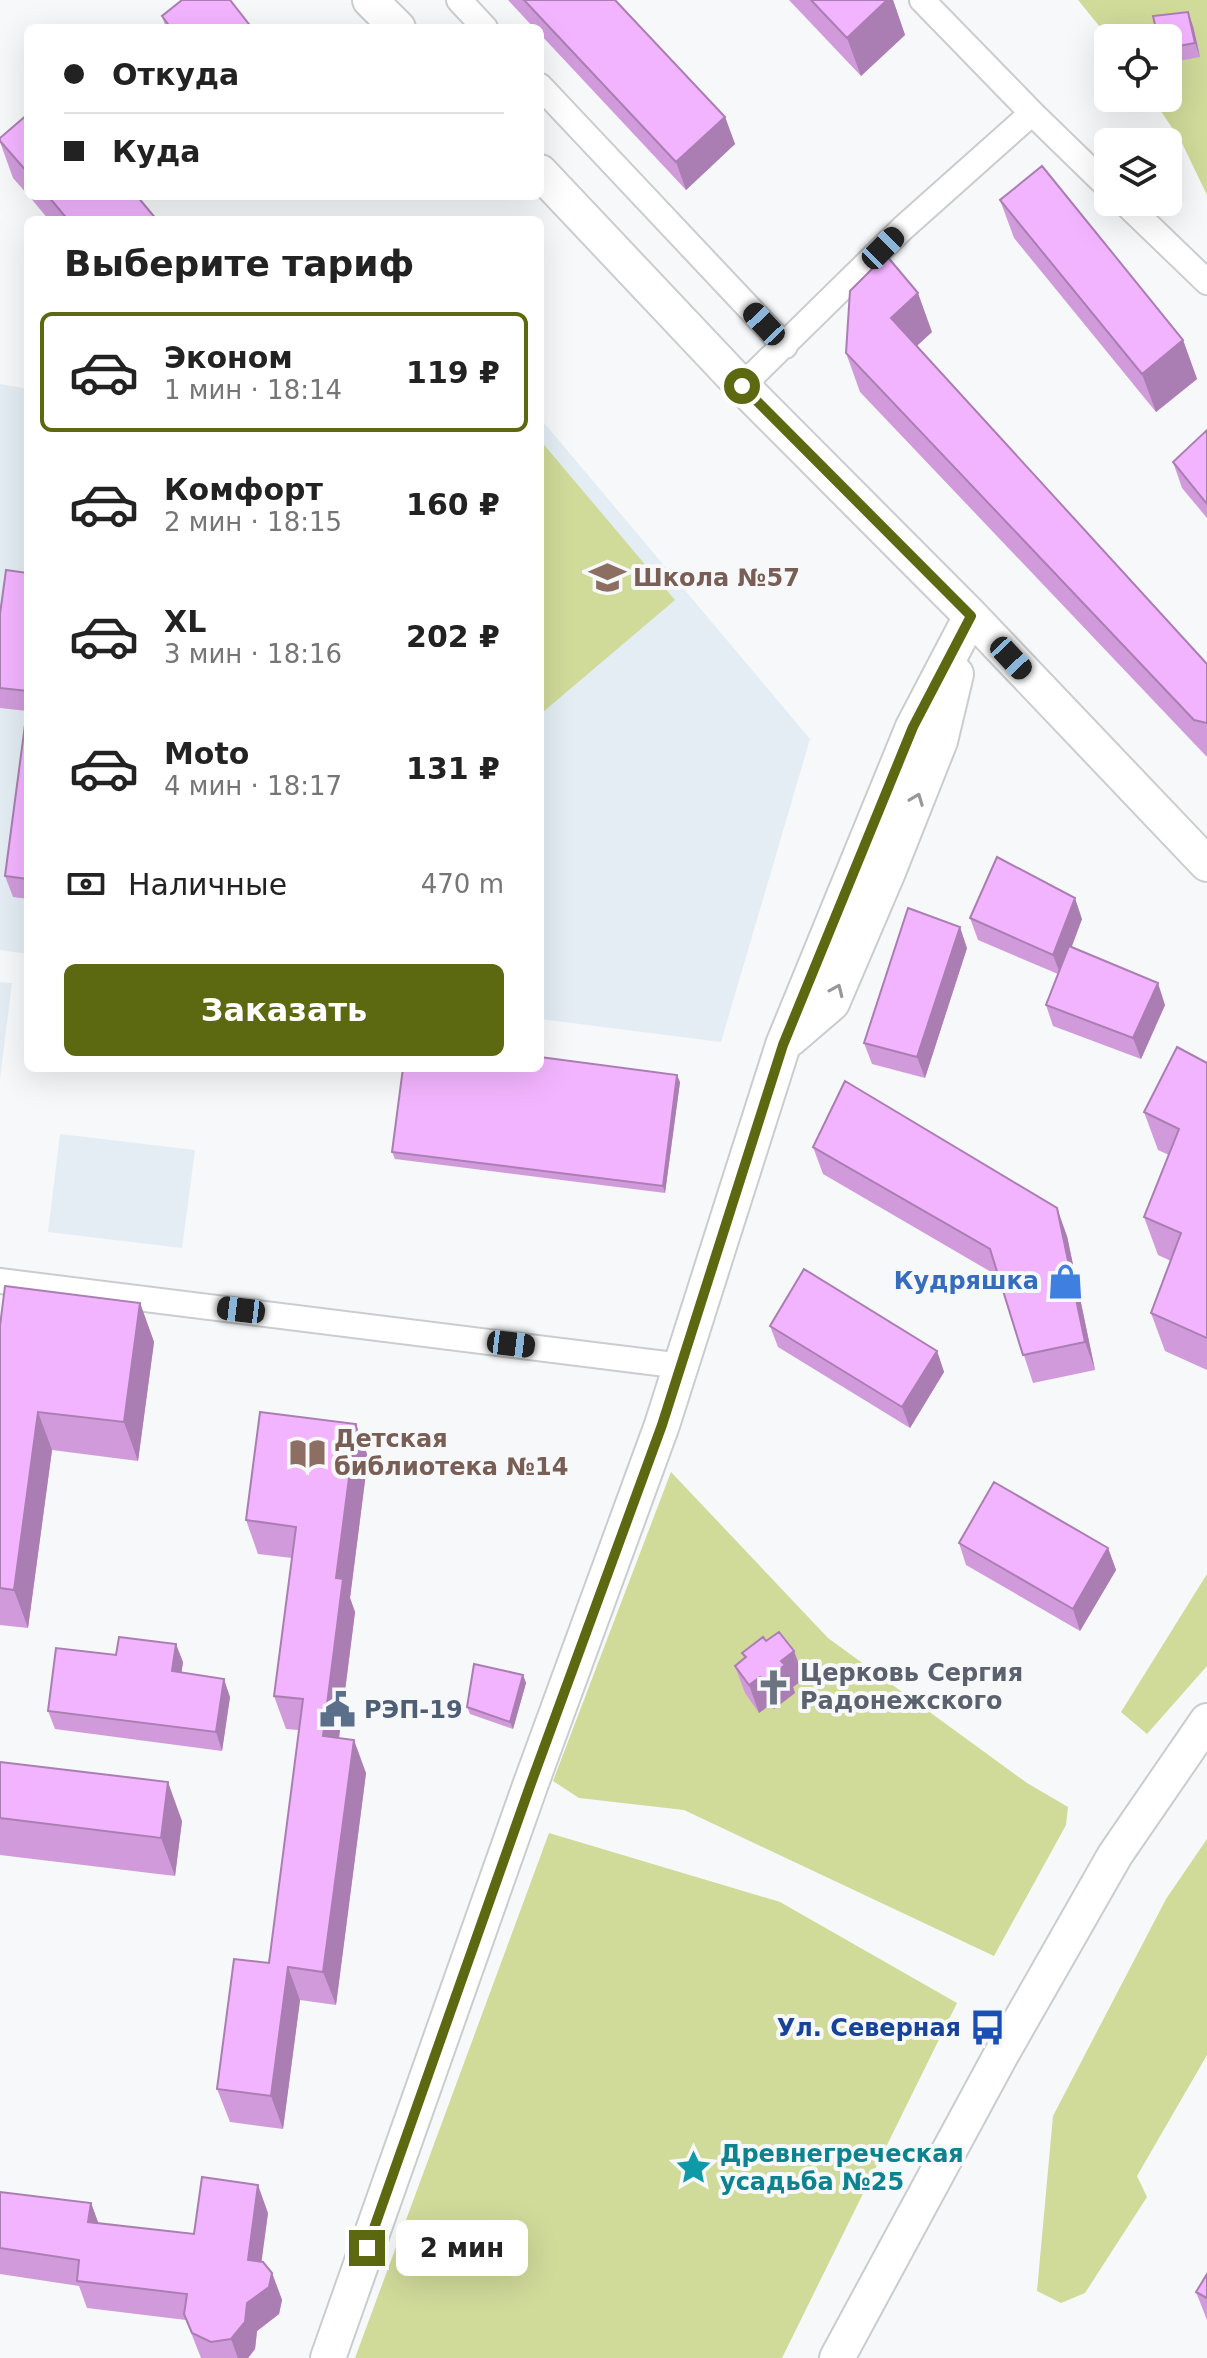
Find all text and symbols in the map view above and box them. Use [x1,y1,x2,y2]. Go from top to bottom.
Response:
map controls [1094,24,1182,216]
button: locate [1094,24,1182,112]
text: Откуда [112,57,239,92]
button: layers [1094,128,1182,216]
text: Куда [112,134,201,169]
car [858,223,908,273]
text: Выберите тариф [64,243,414,284]
car [739,298,789,350]
icon: car [68,336,140,408]
text: Эконом [164,340,293,375]
text: 119 ₽ [406,355,500,390]
route start [724,368,760,404]
text: 1 мин · 18:14 [164,375,342,405]
icon: car [68,468,140,540]
text: Комфорт [164,472,323,507]
text: 160 ₽ [406,487,500,522]
text: 2 мин · 18:15 [164,507,342,537]
school or university icon: Школа №57 [588,559,626,597]
place label: Школа №57 [633,564,800,592]
icon: car [68,600,140,672]
text: XL [164,604,206,639]
text: 202 ₽ [406,619,500,654]
car [986,632,1036,684]
text: 3 мин · 18:16 [164,639,342,669]
icon: car [68,732,140,804]
text: Moto [164,736,249,771]
text: 131 ₽ [406,751,500,786]
text: 4 мин · 18:17 [164,771,342,801]
one-way arrow [907,793,923,807]
icon: cash [64,862,108,906]
text: Наличные [128,867,287,902]
text: 470 m [421,869,504,899]
button: Заказать [64,964,504,1056]
one-way arrow [827,984,843,999]
shop icon: Кудряшка [1046,1262,1084,1300]
place label: Кудряшка [894,1267,1039,1295]
car [216,1295,266,1325]
car [486,1329,536,1359]
place label: Детская библиотека №14 [334,1425,569,1481]
library icon: Детская библиотека №14 [289,1434,327,1472]
place label: Церковь Сергия Радонежского [800,1659,1023,1715]
church icon: Церковь Сергия Радонежского [755,1668,793,1706]
public building icon: РЭП-19 [319,1691,357,1729]
place label: РЭП-19 [364,1696,463,1724]
bus stop icon: Ул. Северная [968,2009,1006,2047]
place label: Ул. Северная [777,2014,961,2042]
place label: Древнегреческая усадьба №25 [720,2140,964,2196]
place icon: Древнегреческая усадьба №25 [675,2149,713,2187]
callout: 2 мин [395,2220,527,2276]
route end [349,2230,385,2266]
text: 2 мин [420,2233,504,2263]

